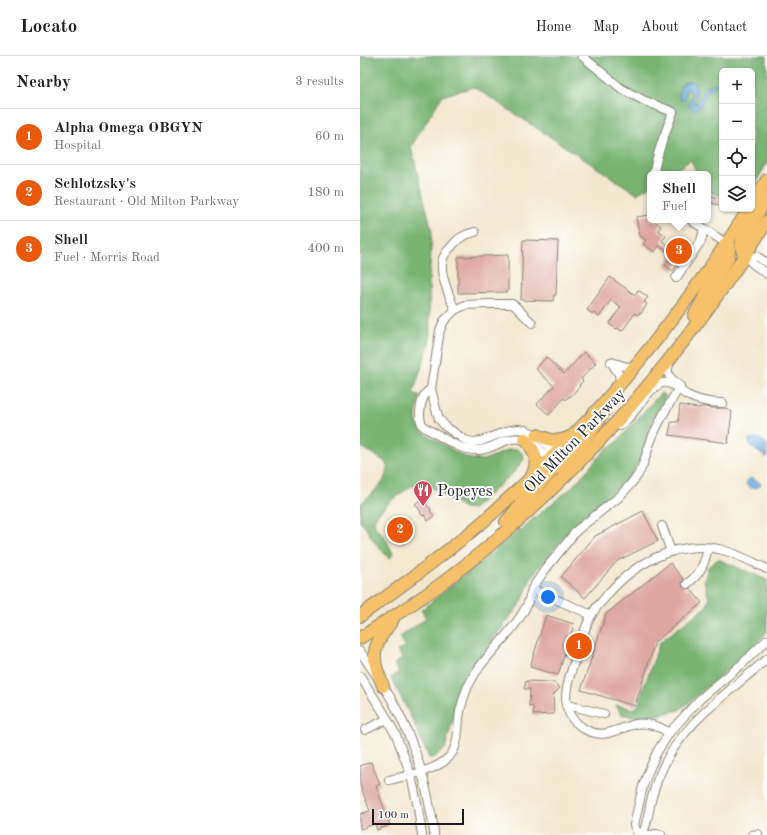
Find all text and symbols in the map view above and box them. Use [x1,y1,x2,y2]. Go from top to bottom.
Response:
text: Locato [20,18,77,37]
text: Home [536,20,571,34]
text: Map [593,20,619,34]
text: About [641,20,678,34]
text: Contact [700,20,747,34]
map controls [719,68,755,212]
button: + [719,68,755,104]
text: Nearby [16,74,71,91]
text: 3 results [295,75,344,88]
button: − [719,104,755,140]
text: Alpha Omega OBGYN [54,121,203,136]
text: 1 [25,130,33,143]
text: 60 m [315,130,344,143]
text: Hospital [54,139,101,152]
button: locate [719,140,755,176]
popup [647,171,711,223]
button: layers [719,176,755,212]
text: Schlotzsky's [54,177,136,192]
text: Shell [662,182,696,197]
text: 2 [25,186,33,199]
text: 180 m [307,186,344,199]
text: Restaurant · Old Milton Parkway [54,195,239,208]
text: Fuel [662,200,687,213]
text: Shell [54,233,88,248]
pin: 3 [666,236,692,266]
text: 3 [25,242,33,255]
text: 400 m [307,242,344,255]
text: Fuel · Morris Road [54,251,160,264]
street label: Old Milton Parkway [522,386,629,497]
restaurant icon: Popeyes [412,479,434,507]
place label: Popeyes [437,484,493,500]
pin: 2 [387,515,413,545]
your location [538,587,558,607]
pin: 1 [566,631,592,661]
scale bar [372,807,464,826]
text: 100 m [378,810,409,821]

